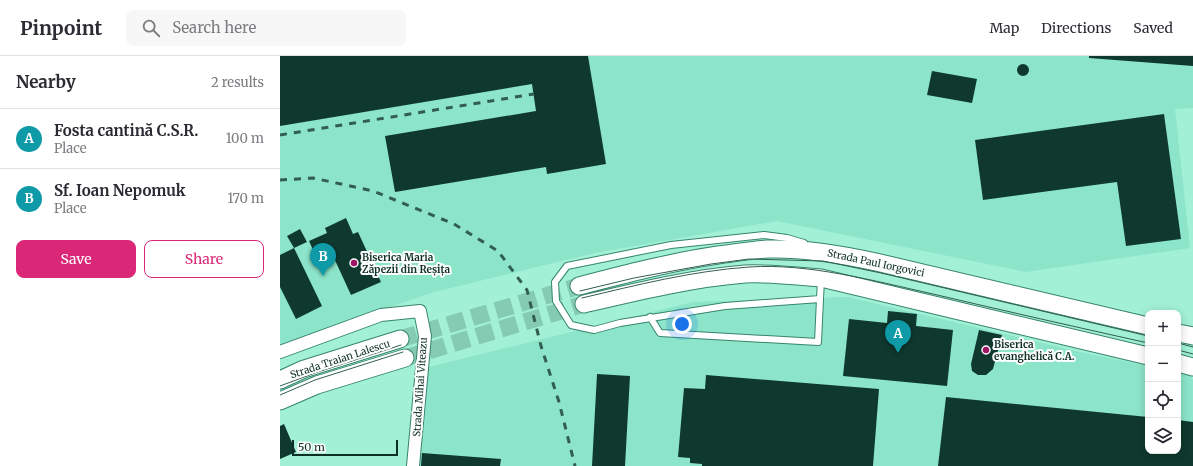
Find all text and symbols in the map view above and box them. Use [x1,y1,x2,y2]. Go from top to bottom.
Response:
search box [126,10,406,46]
text: Pinpoint [20,16,102,40]
icon: search [140,17,162,39]
text: Search here [172,18,256,37]
text: Map [989,19,1019,37]
text: Directions [1041,19,1111,37]
text: Saved [1133,19,1173,37]
text: Nearby [16,71,76,93]
text: 2 results [211,74,264,91]
text: Fosta cantină C.S.R. [54,121,198,140]
text: A [24,130,34,147]
text: 100 m [226,130,264,147]
text: Place [54,140,87,157]
text: Sf. Ioan Nepomuk [54,181,185,200]
text: B [24,190,34,207]
text: 170 m [227,190,264,207]
text: Place [54,200,87,217]
button: Save [16,240,136,278]
button: Share [144,240,264,278]
pin: B [310,243,336,276]
street label: Strada Paul Iorgovici [826,246,926,280]
place label: Biserica Maria Zăpezii din Reșița [362,251,450,276]
marker: Biserica Maria Zăpezii din Reșița [349,258,359,268]
map controls [1145,310,1181,454]
button: + [1145,310,1181,346]
your location [672,314,692,334]
pin: A [885,320,911,353]
street label: Strada Traian Lalescu [288,337,392,381]
street label: Strada Mihai Viteazu [410,337,430,437]
place label: Biserica evanghelică C.A. [994,338,1075,363]
marker: Biserica evanghelică C.A. [981,345,991,355]
button: − [1145,346,1181,382]
button: locate [1145,382,1181,418]
button: layers [1145,418,1181,454]
scale bar [292,438,398,457]
text: 50 m [298,440,325,454]

